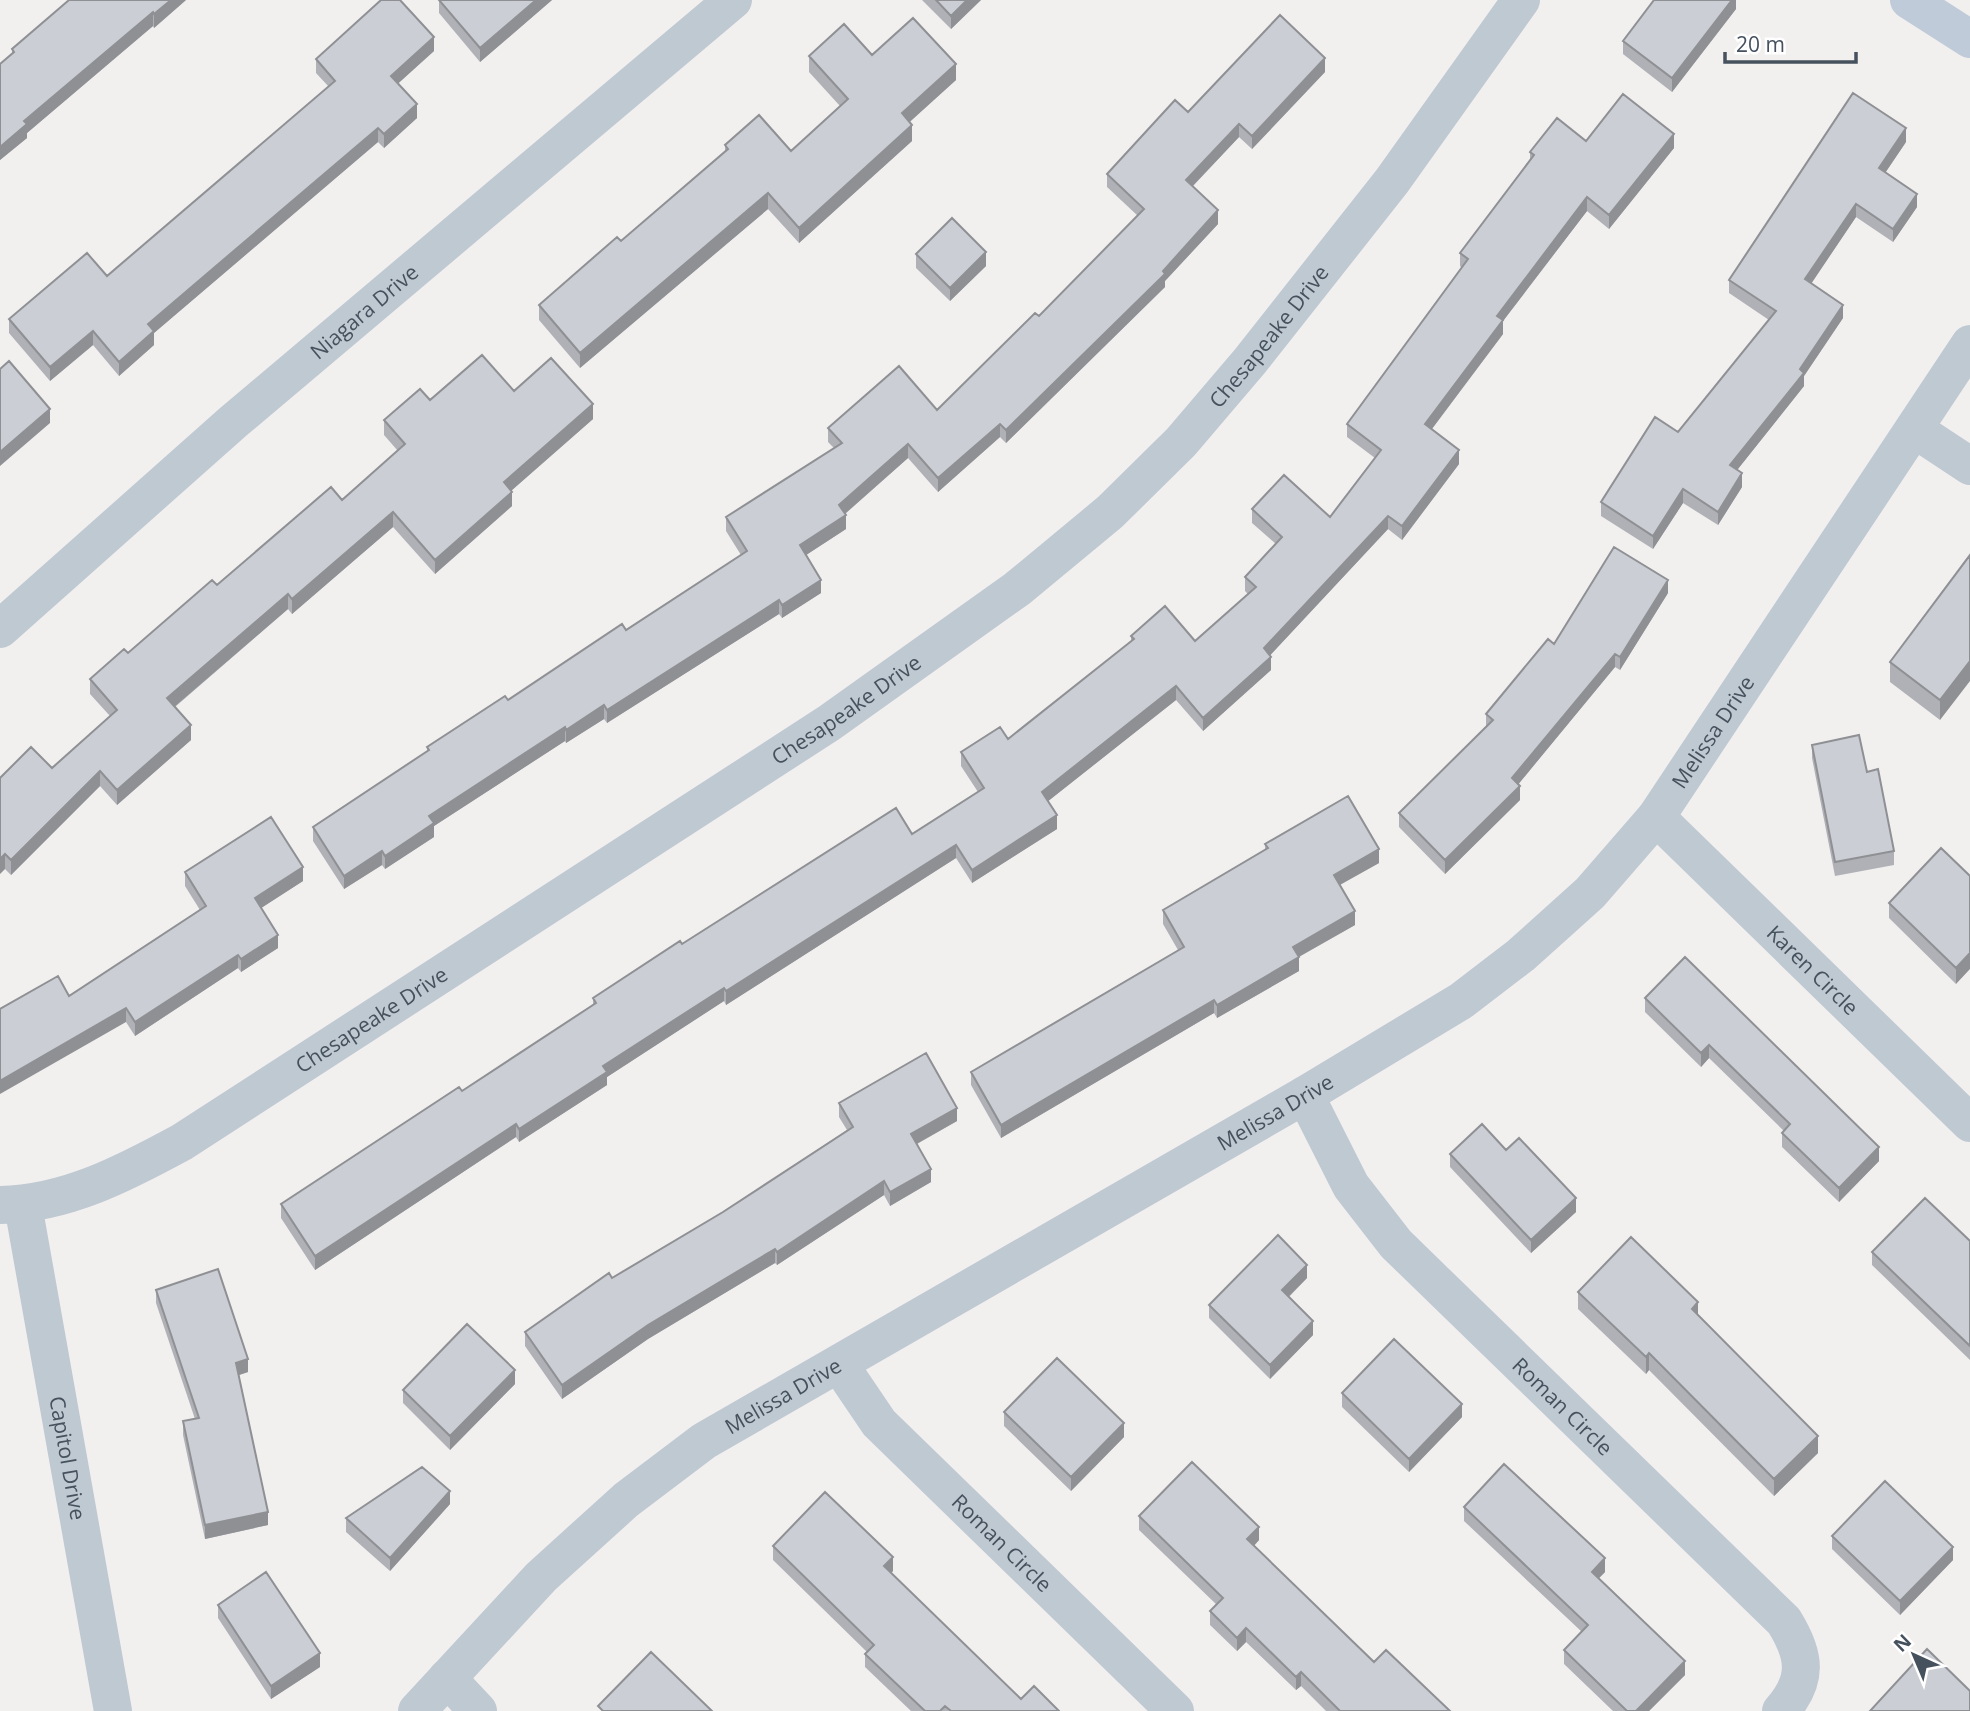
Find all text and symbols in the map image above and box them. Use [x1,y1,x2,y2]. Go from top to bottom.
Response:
scale bar [1725,21,1856,65]
text: 20 m [1736,30,1785,58]
street label: Niagara Drive [304,258,424,365]
street label: Chesapeake Drive [1202,259,1335,413]
street label: Chesapeake Drive [766,648,926,771]
street label: Melissa Drive [1665,670,1760,794]
street label: Karen Circle [1761,919,1865,1021]
street label: Chesapeake Drive [290,960,453,1079]
street label: Melissa Drive [1212,1067,1338,1157]
street label: Melissa Drive [720,1351,846,1440]
street label: Roman Circle [1507,1351,1619,1461]
street label: Capitol Drive [43,1394,93,1522]
street label: Roman Circle [946,1488,1058,1598]
north arrow [1879,1620,1949,1690]
text: N [1888,1628,1917,1657]

